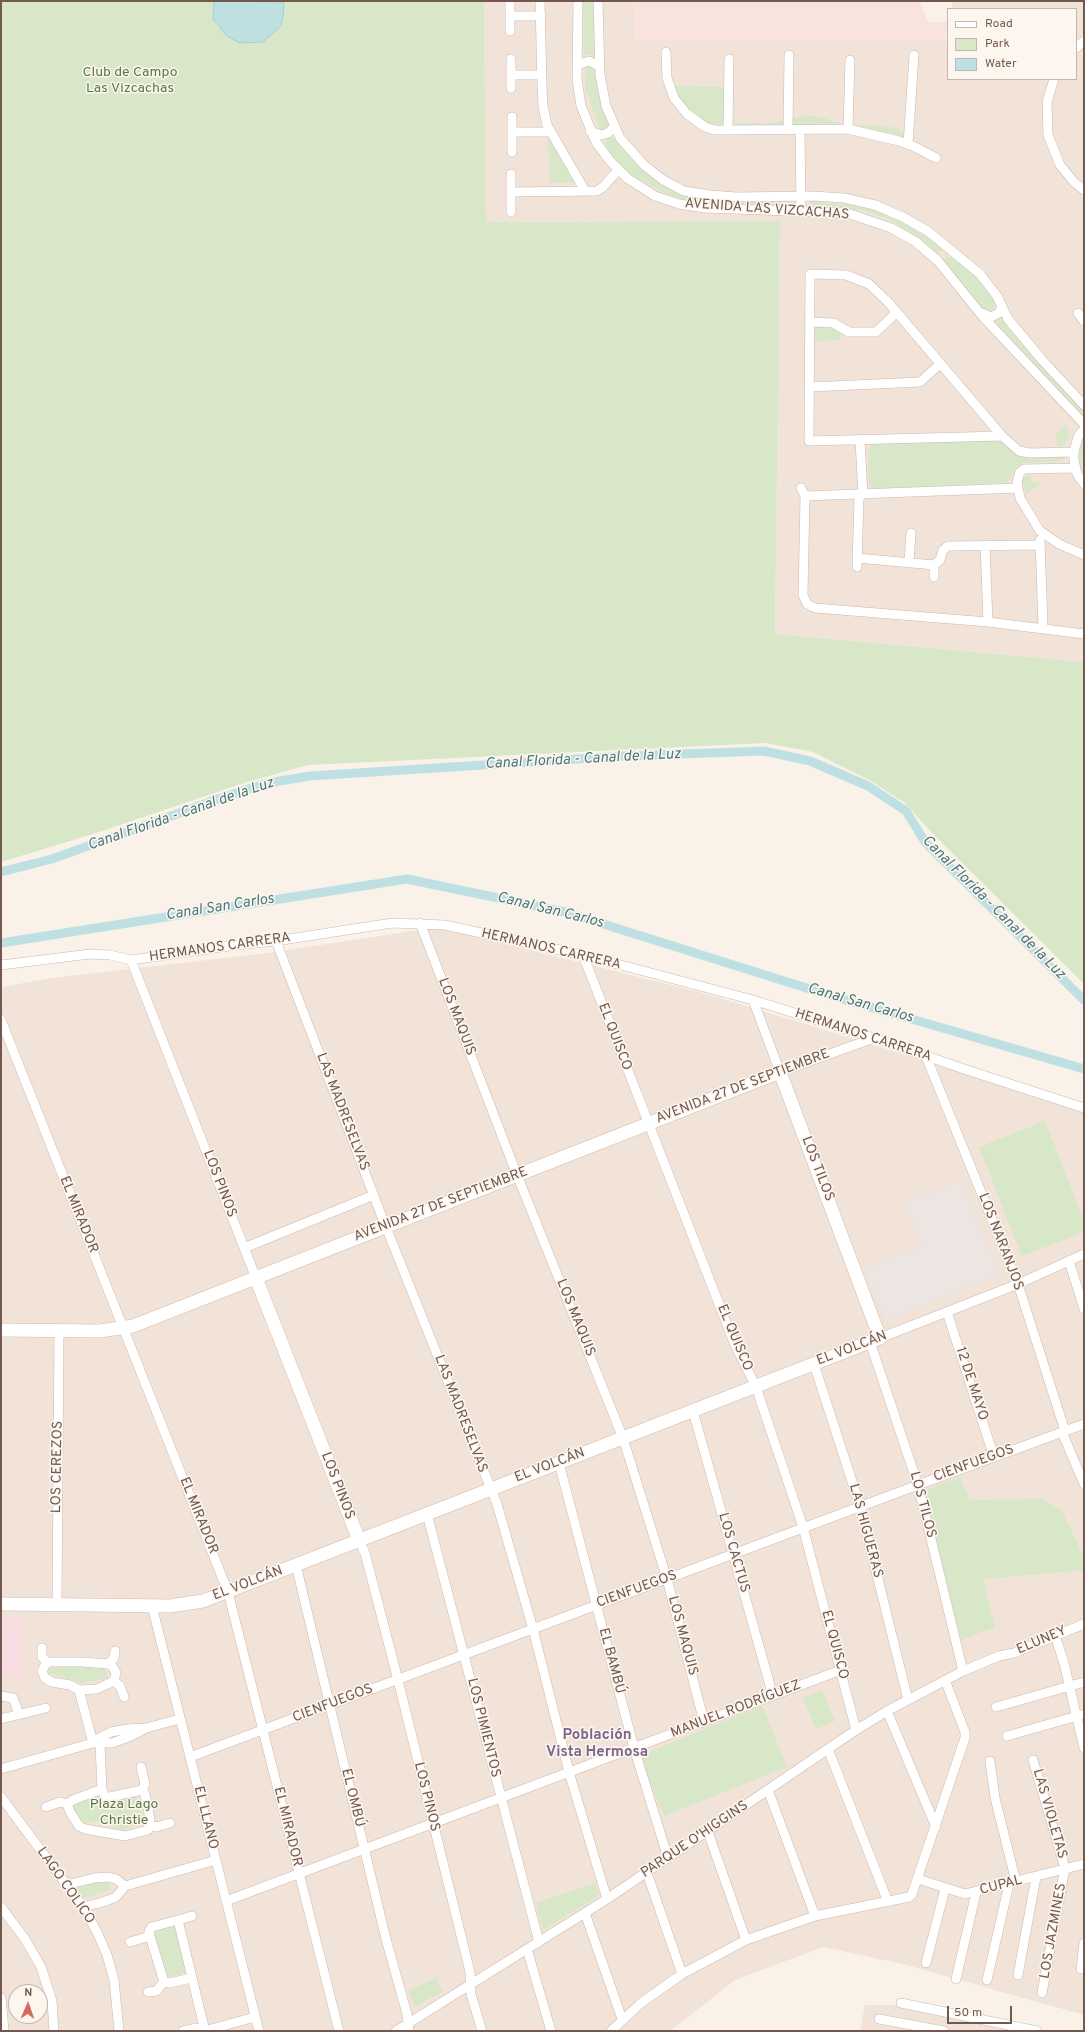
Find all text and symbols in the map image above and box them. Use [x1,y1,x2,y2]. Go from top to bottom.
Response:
legend [947,8,1077,80]
text: Road [985,16,1013,32]
text: Park [985,36,1010,52]
text: Water [985,56,1017,72]
park label: Club de Campo Las Vizcachas [82,65,178,98]
street label: AVENIDA LAS VIZCACHAS [684,196,850,224]
water label: Canal Florida - Canal de la Luz [485,746,681,774]
water label: Canal Florida - Canal de la Luz [85,775,277,855]
water label: Canal Florida - Canal de la Luz [917,832,1069,984]
water label: Canal San Carlos [495,889,605,933]
water label: Canal San Carlos [165,891,275,925]
street label: HERMANOS CARRERA [480,926,622,974]
street label: HERMANOS CARRERA [148,930,292,966]
street label: LOS MAQUIS [434,976,478,1058]
water label: Canal San Carlos [805,980,915,1028]
street label: EL QUISCO [593,1001,635,1073]
street label: HERMANOS CARRERA [793,1006,933,1066]
street label: AVENIDA 27 DE SEPTIEMBRE [654,1046,832,1128]
street label: LAS MADRESELVAS [312,1051,372,1173]
street label: LOS TILOS [797,1134,837,1204]
street label: LOS PINOS [198,1148,240,1220]
street label: AVENIDA 27 DE SEPTIEMBRE [352,1164,530,1246]
street label: EL MIRADOR [55,1174,101,1256]
street label: LOS NARANJOS [974,1191,1026,1293]
street label: LOS MAQUIS [552,1277,598,1359]
street label: EL QUISCO [712,1302,756,1374]
street label: EL VOLCÁN [814,1328,890,1370]
street label: 12 DE MAYO [951,1345,991,1423]
street label: LAS MADRESELVAS [430,1353,490,1475]
street label: LOS CEREZOS [49,1421,67,1513]
street label: CIENFUEGOS [931,1442,1017,1486]
street label: EL VOLCÁN [512,1445,588,1487]
street label: LOS PINOS [316,1450,358,1522]
street label: LOS TILOS [905,1470,939,1540]
street label: EL MIRADOR [175,1475,221,1557]
street label: LAS HIGUERAS [844,1482,886,1580]
street label: LOS CACTUS [714,1511,752,1595]
street label: EL VOLCÁN [210,1563,286,1605]
street label: CIENFUEGOS [594,1568,680,1612]
street label: LOS MAQUIS [663,1594,701,1678]
street label: EL QUISCO [817,1609,851,1681]
street label: ELUNEY [1014,1623,1070,1659]
street label: EL BAMBÚ [594,1626,628,1696]
street label: LOS PIMIENTOS [463,1677,503,1779]
street label: MANUEL RODRÍGUEZ [668,1677,804,1743]
street label: CIENFUEGOS [290,1681,376,1727]
district label: Población Vista Hermosa [546,1727,648,1762]
street label: LOS PINOS [409,1761,443,1833]
street label: EL OMBÚ [337,1767,367,1829]
street label: LAS VIOLETAS [1028,1767,1070,1861]
street label: EL LLANO [189,1785,221,1851]
street label: EL MIRADOR [269,1785,305,1869]
park label: Plaza Lago Christie [90,1797,158,1830]
street label: PARQUE O'HIGGINS [638,1798,752,1882]
street label: LAGO COLICO [32,1844,98,1928]
street label: CUPAL [978,1873,1024,1899]
street label: LOS JAZMINES [1037,1882,1071,1980]
north arrow [8,1984,48,2024]
text: N [24,1986,33,2000]
scale bar [949,1998,1014,2024]
text: 50 m [954,2005,982,2021]

